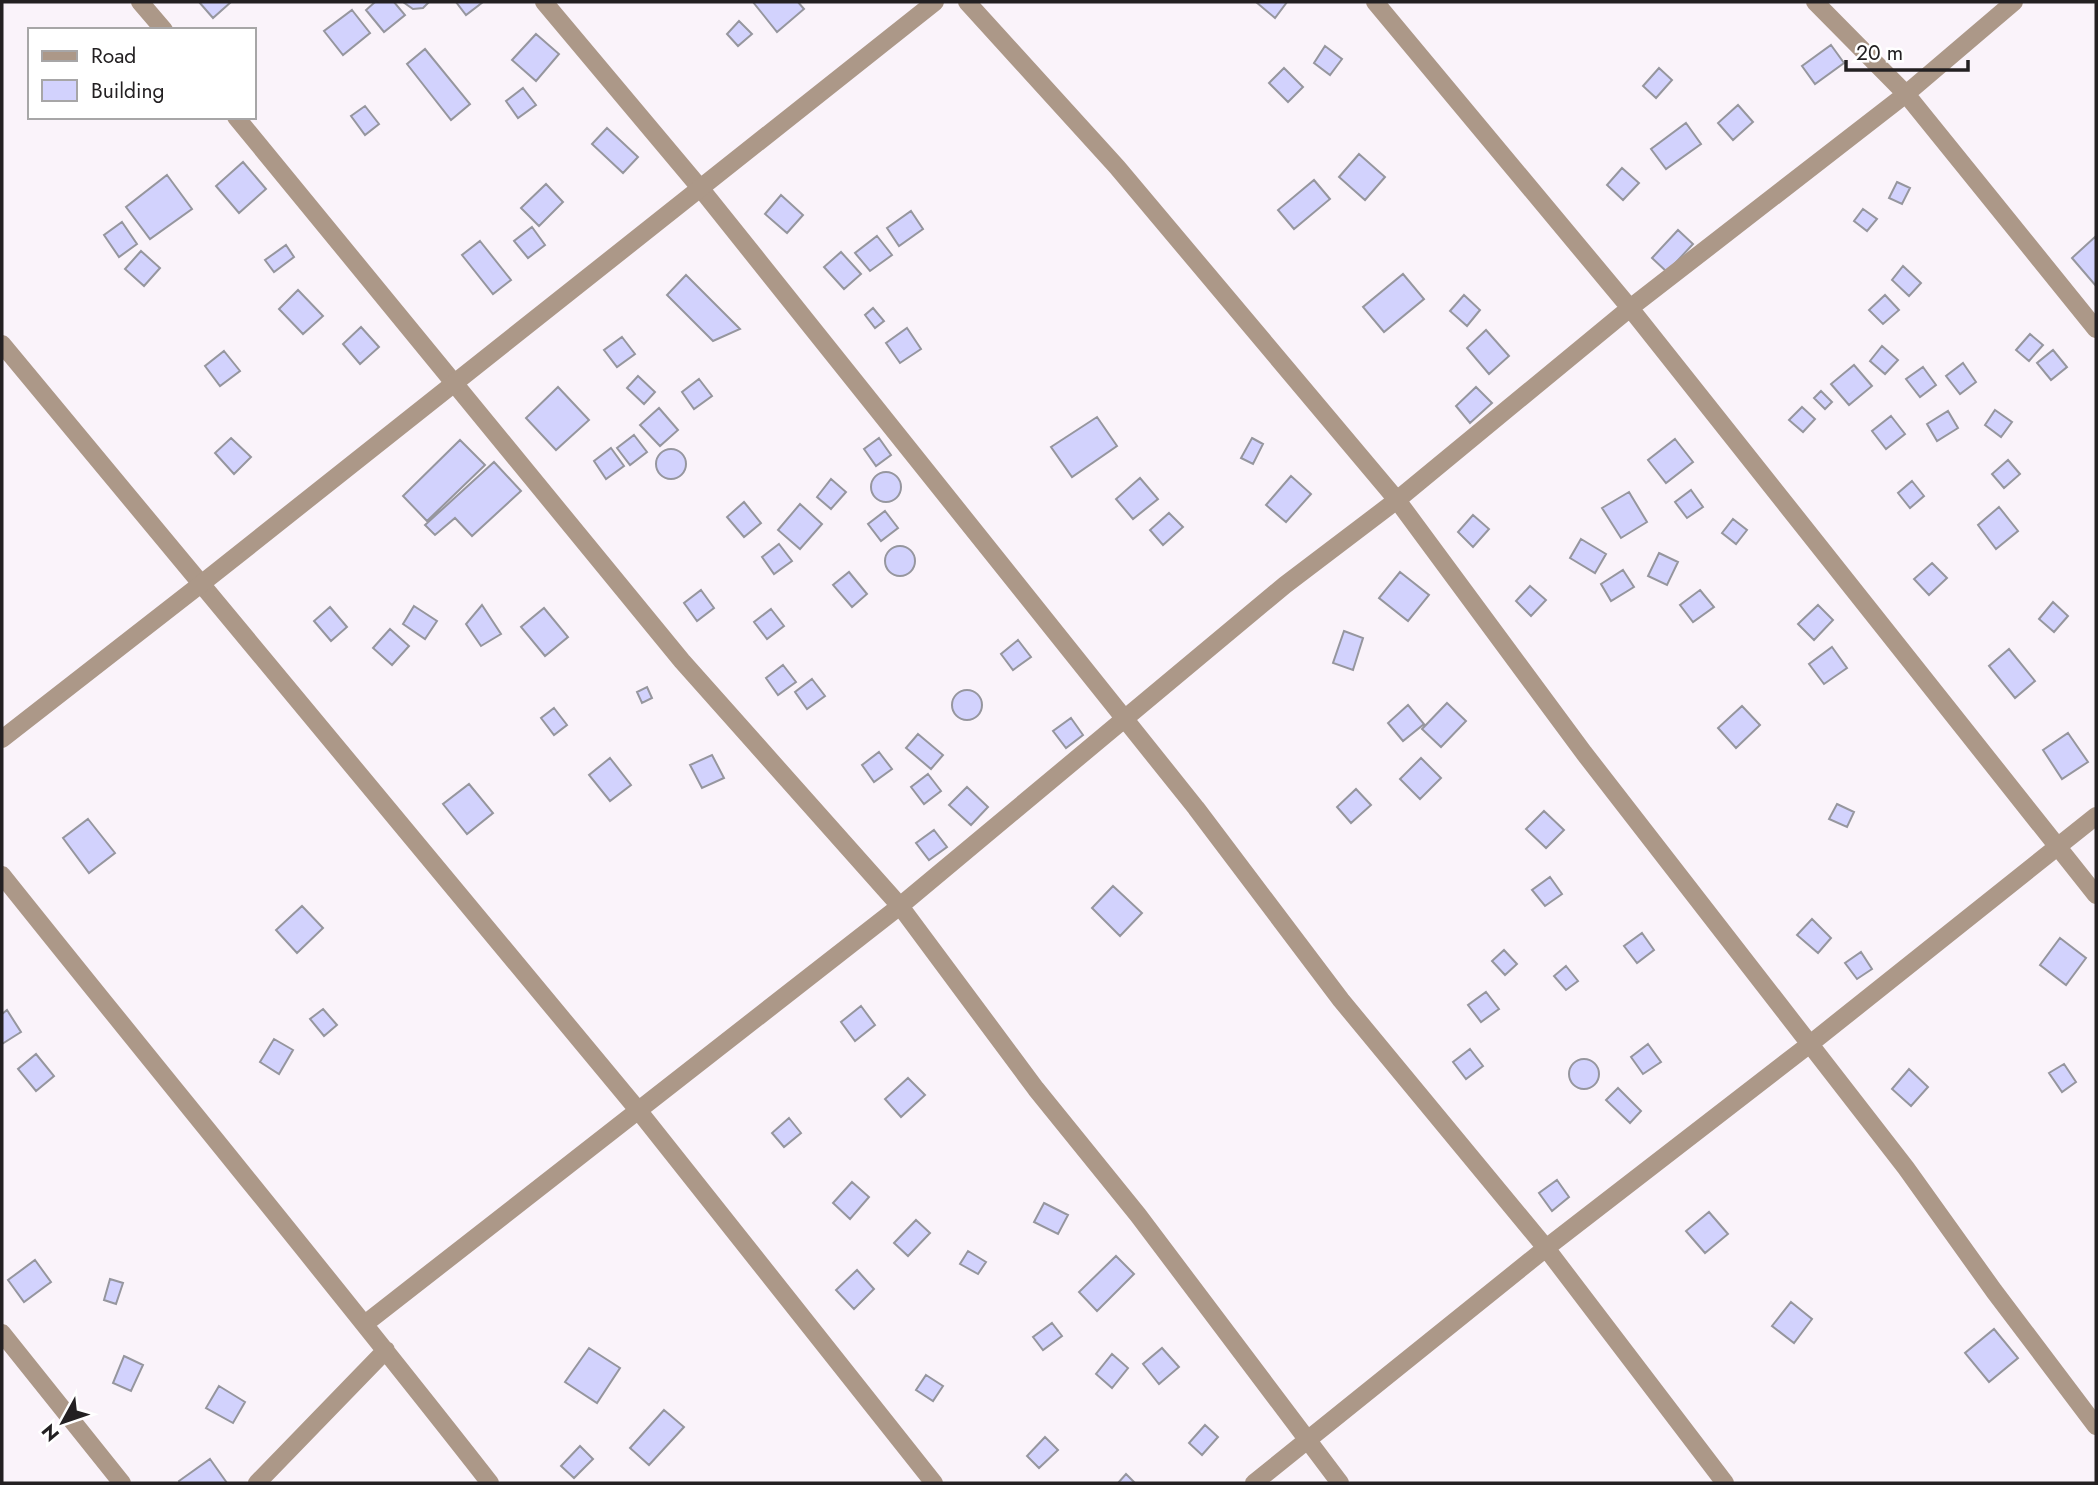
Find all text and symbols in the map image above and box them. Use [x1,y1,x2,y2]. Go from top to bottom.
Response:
legend [28,28,256,119]
scale bar [1846,28,1968,72]
text: 20 m [1856,38,1903,68]
text: Road [91,41,136,71]
text: Building [91,76,164,106]
north arrow [28,1387,98,1457]
text: N [35,1418,66,1447]

